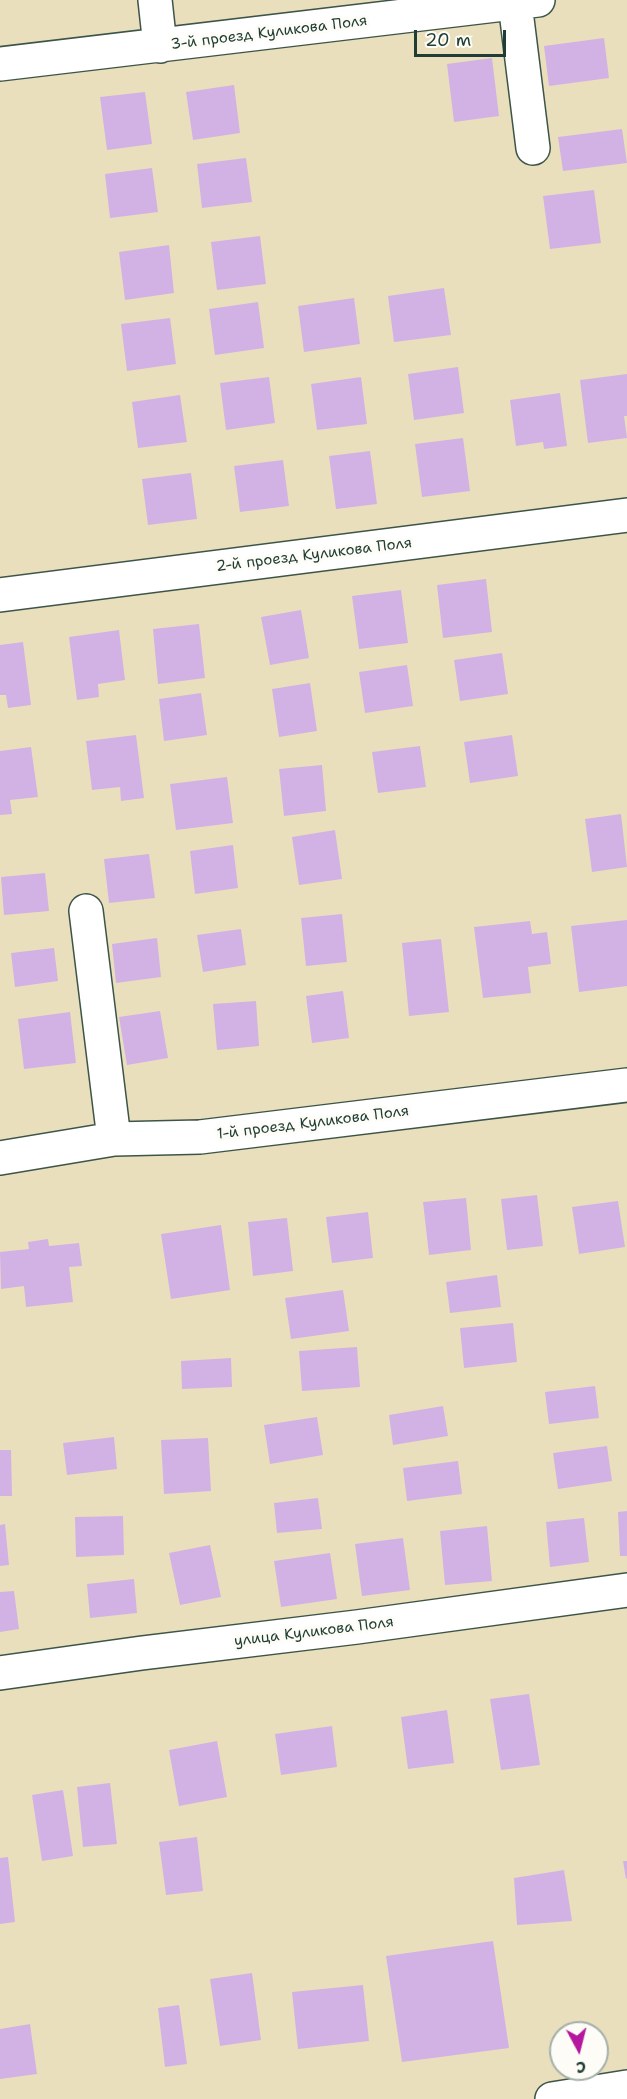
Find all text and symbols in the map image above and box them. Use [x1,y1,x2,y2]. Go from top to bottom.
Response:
street label: 3-й проезд Куликова Поля [170,12,368,54]
scale bar [417,18,508,56]
text: 20 m [425,28,471,52]
street label: 2-й проезд Куликова Поля [215,534,413,576]
street label: 1-й проезд Куликова Поля [216,1102,410,1144]
street label: улица Куликова Поля [233,1613,395,1651]
north arrow [549,2021,609,2081]
text: С [575,2056,587,2078]

